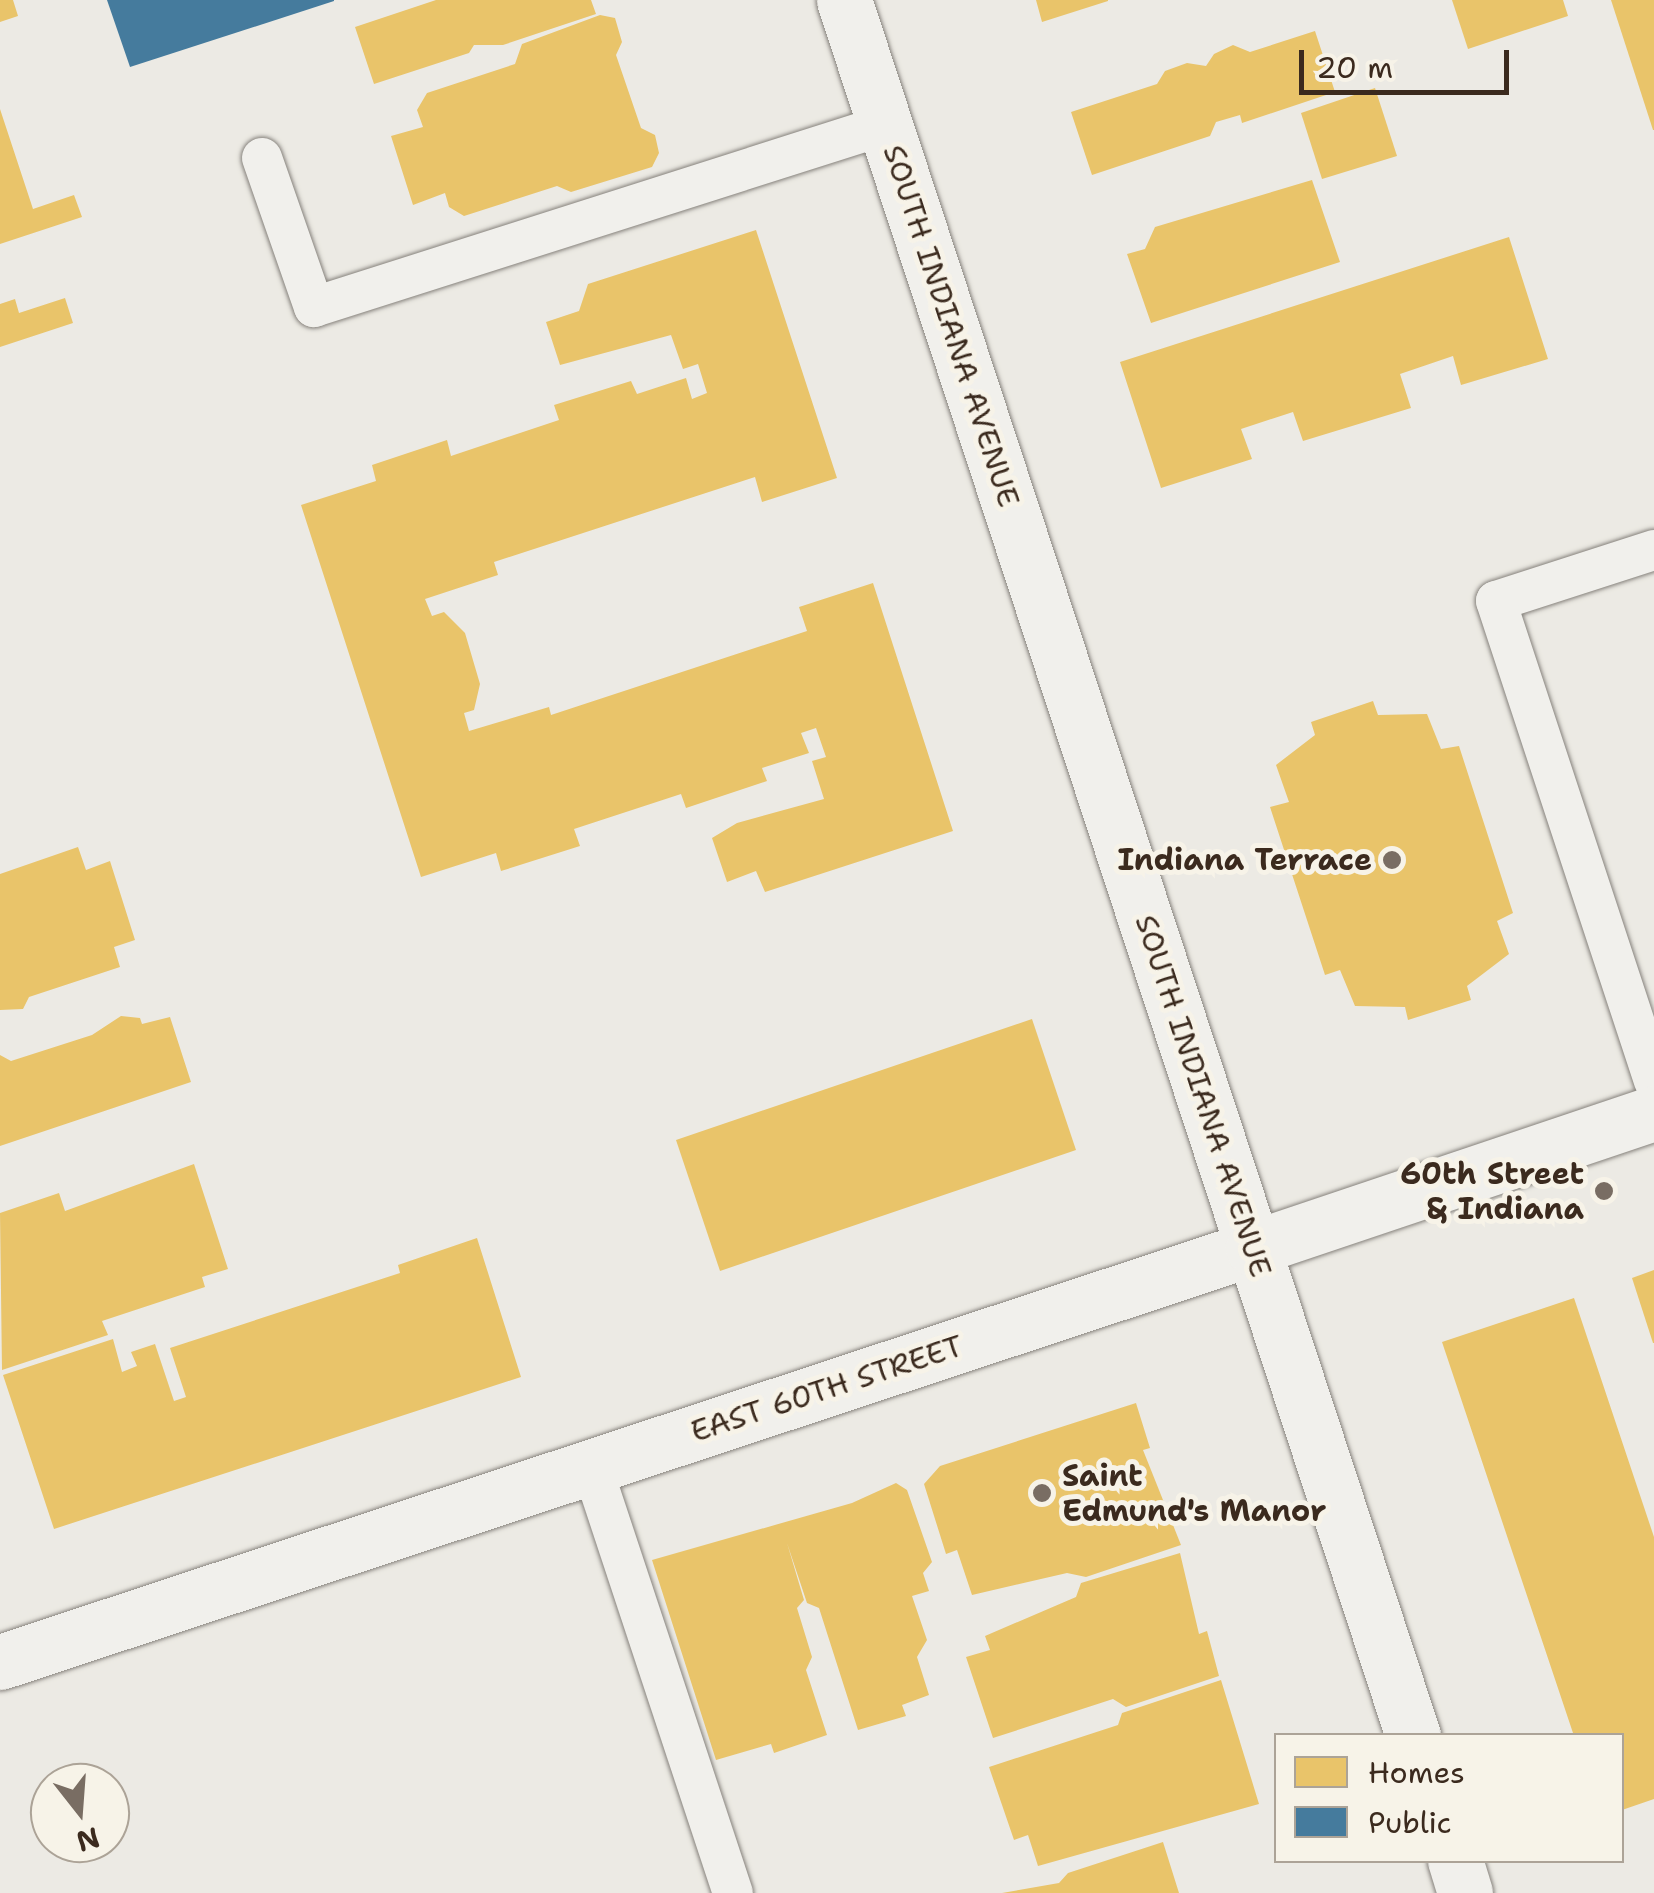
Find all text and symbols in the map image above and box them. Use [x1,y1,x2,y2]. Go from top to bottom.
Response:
scale bar [1304,30,1514,92]
text: 20 m [1316,47,1393,88]
street label: SOUTH INDIANA AVENUE [875,140,1027,512]
place label: Indiana Terrace [1118,842,1372,878]
marker: Indiana Terrace [1381,849,1403,871]
street label: SOUTH INDIANA AVENUE [1127,910,1279,1282]
place label: 60th Street & Indiana [1400,1156,1584,1226]
marker: 60th Street & Indiana [1593,1180,1615,1202]
street label: EAST 60TH STREET [686,1328,968,1450]
place label: Saint Edmund's Manor [1062,1458,1326,1528]
marker: Saint Edmund's Manor [1031,1482,1053,1504]
legend [1274,1733,1624,1863]
text: Homes [1368,1752,1465,1793]
north arrow [30,1763,130,1863]
text: Public [1368,1802,1452,1843]
text: N [72,1818,104,1861]

